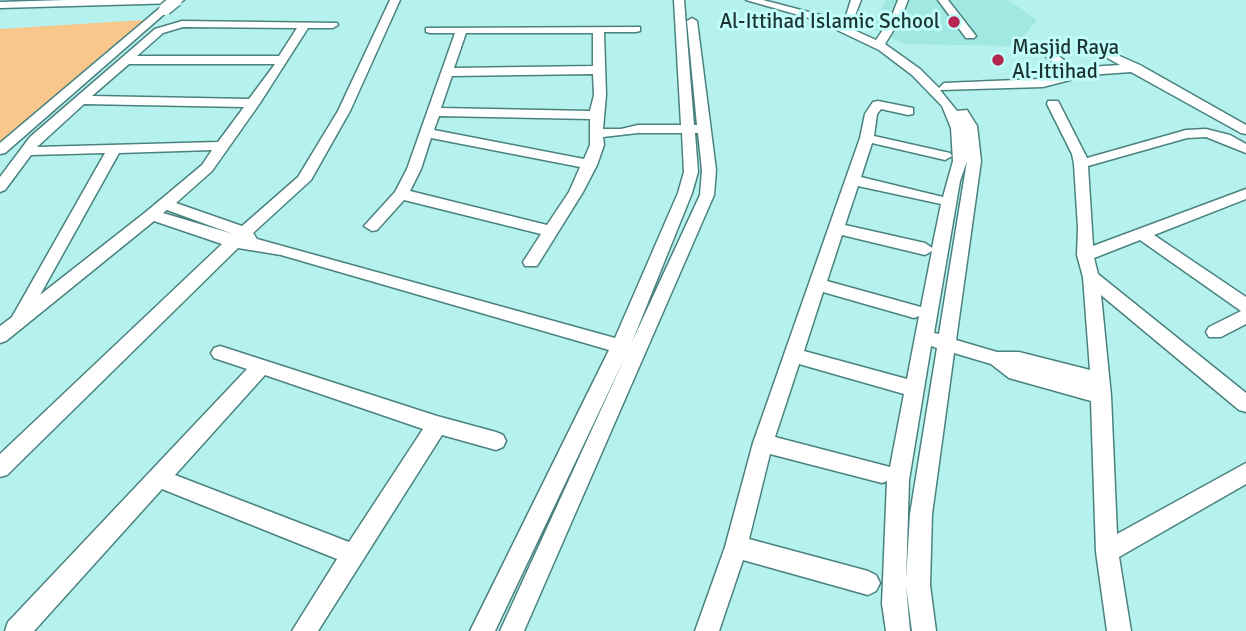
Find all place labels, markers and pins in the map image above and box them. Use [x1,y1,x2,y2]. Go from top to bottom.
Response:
place label: Al-Ittihad Islamic School [719,9,940,35]
marker: Al-Ittihad Islamic School [946,14,962,30]
place label: Masjid Raya Al-Ittihad [1012,35,1119,85]
marker: Masjid Raya Al-Ittihad [990,52,1006,68]

